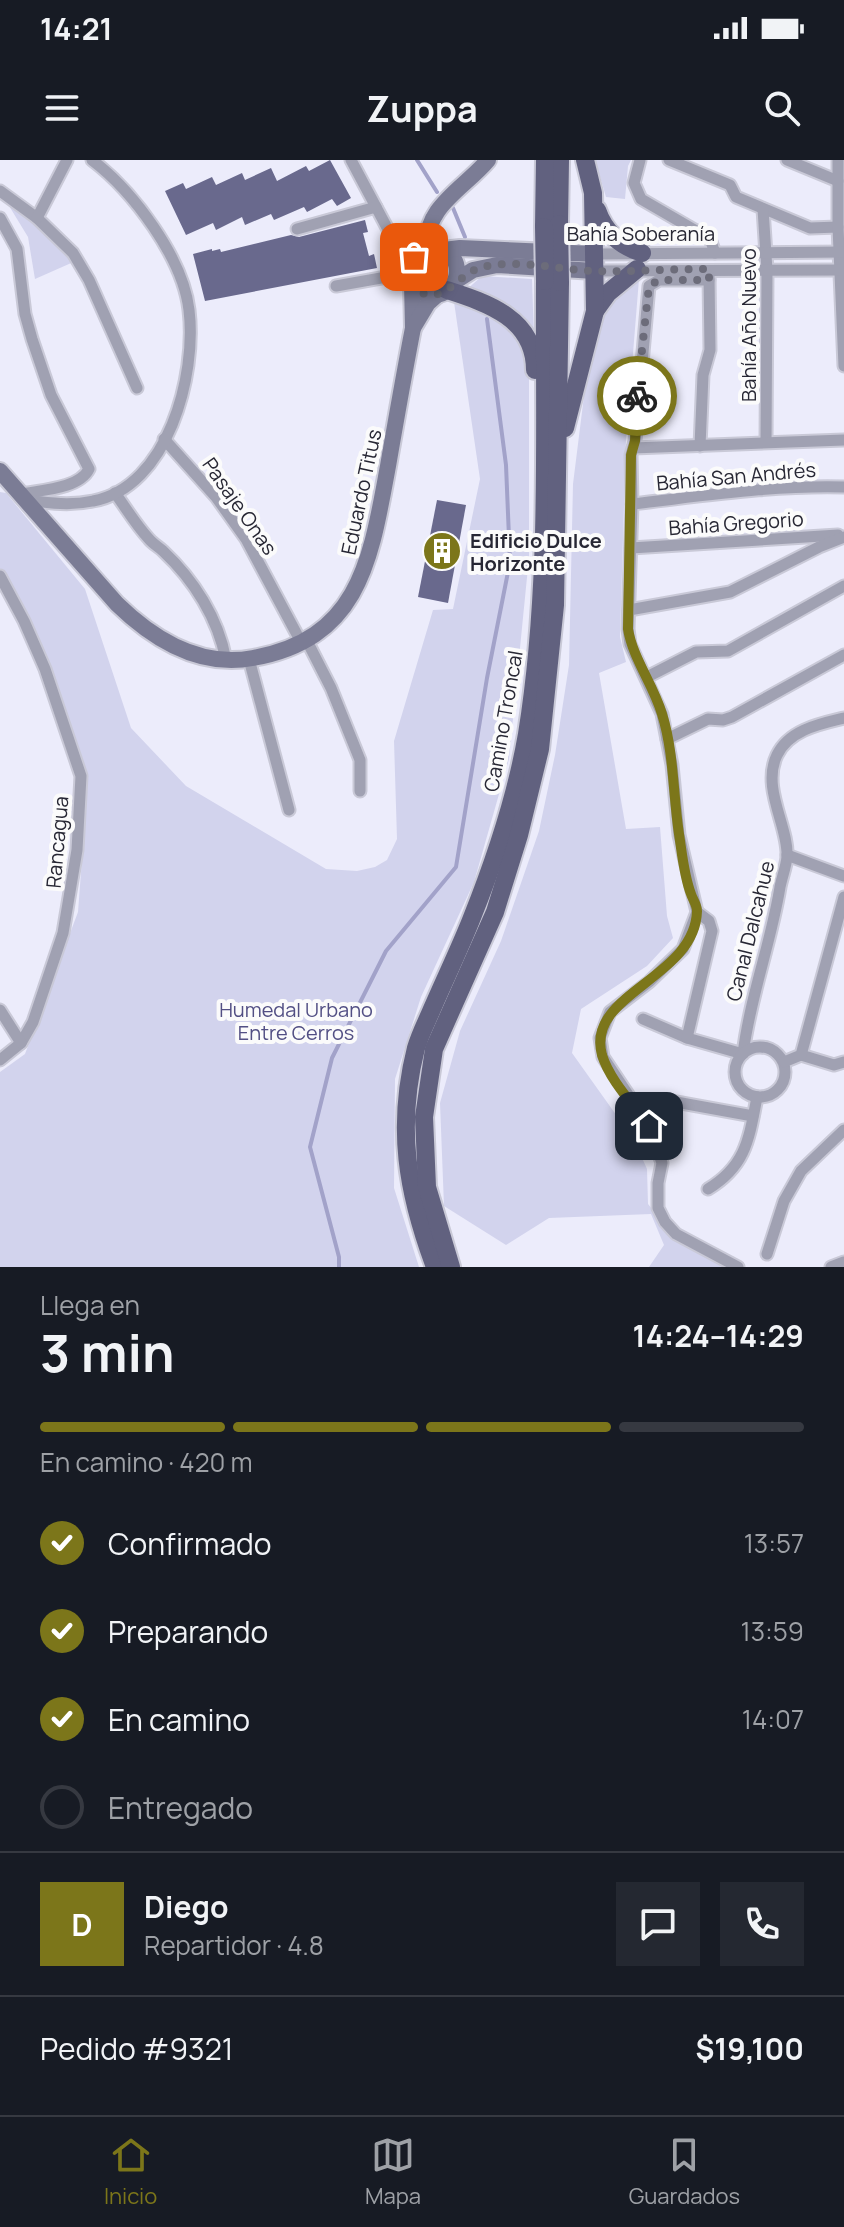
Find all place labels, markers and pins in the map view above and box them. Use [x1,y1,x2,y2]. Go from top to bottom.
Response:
pin [380,223,448,291]
place label: Edificio Dulce Horizonte [470,527,602,577]
building icon: Edificio Dulce Horizonte [421,530,463,572]
pin [615,1092,683,1160]

